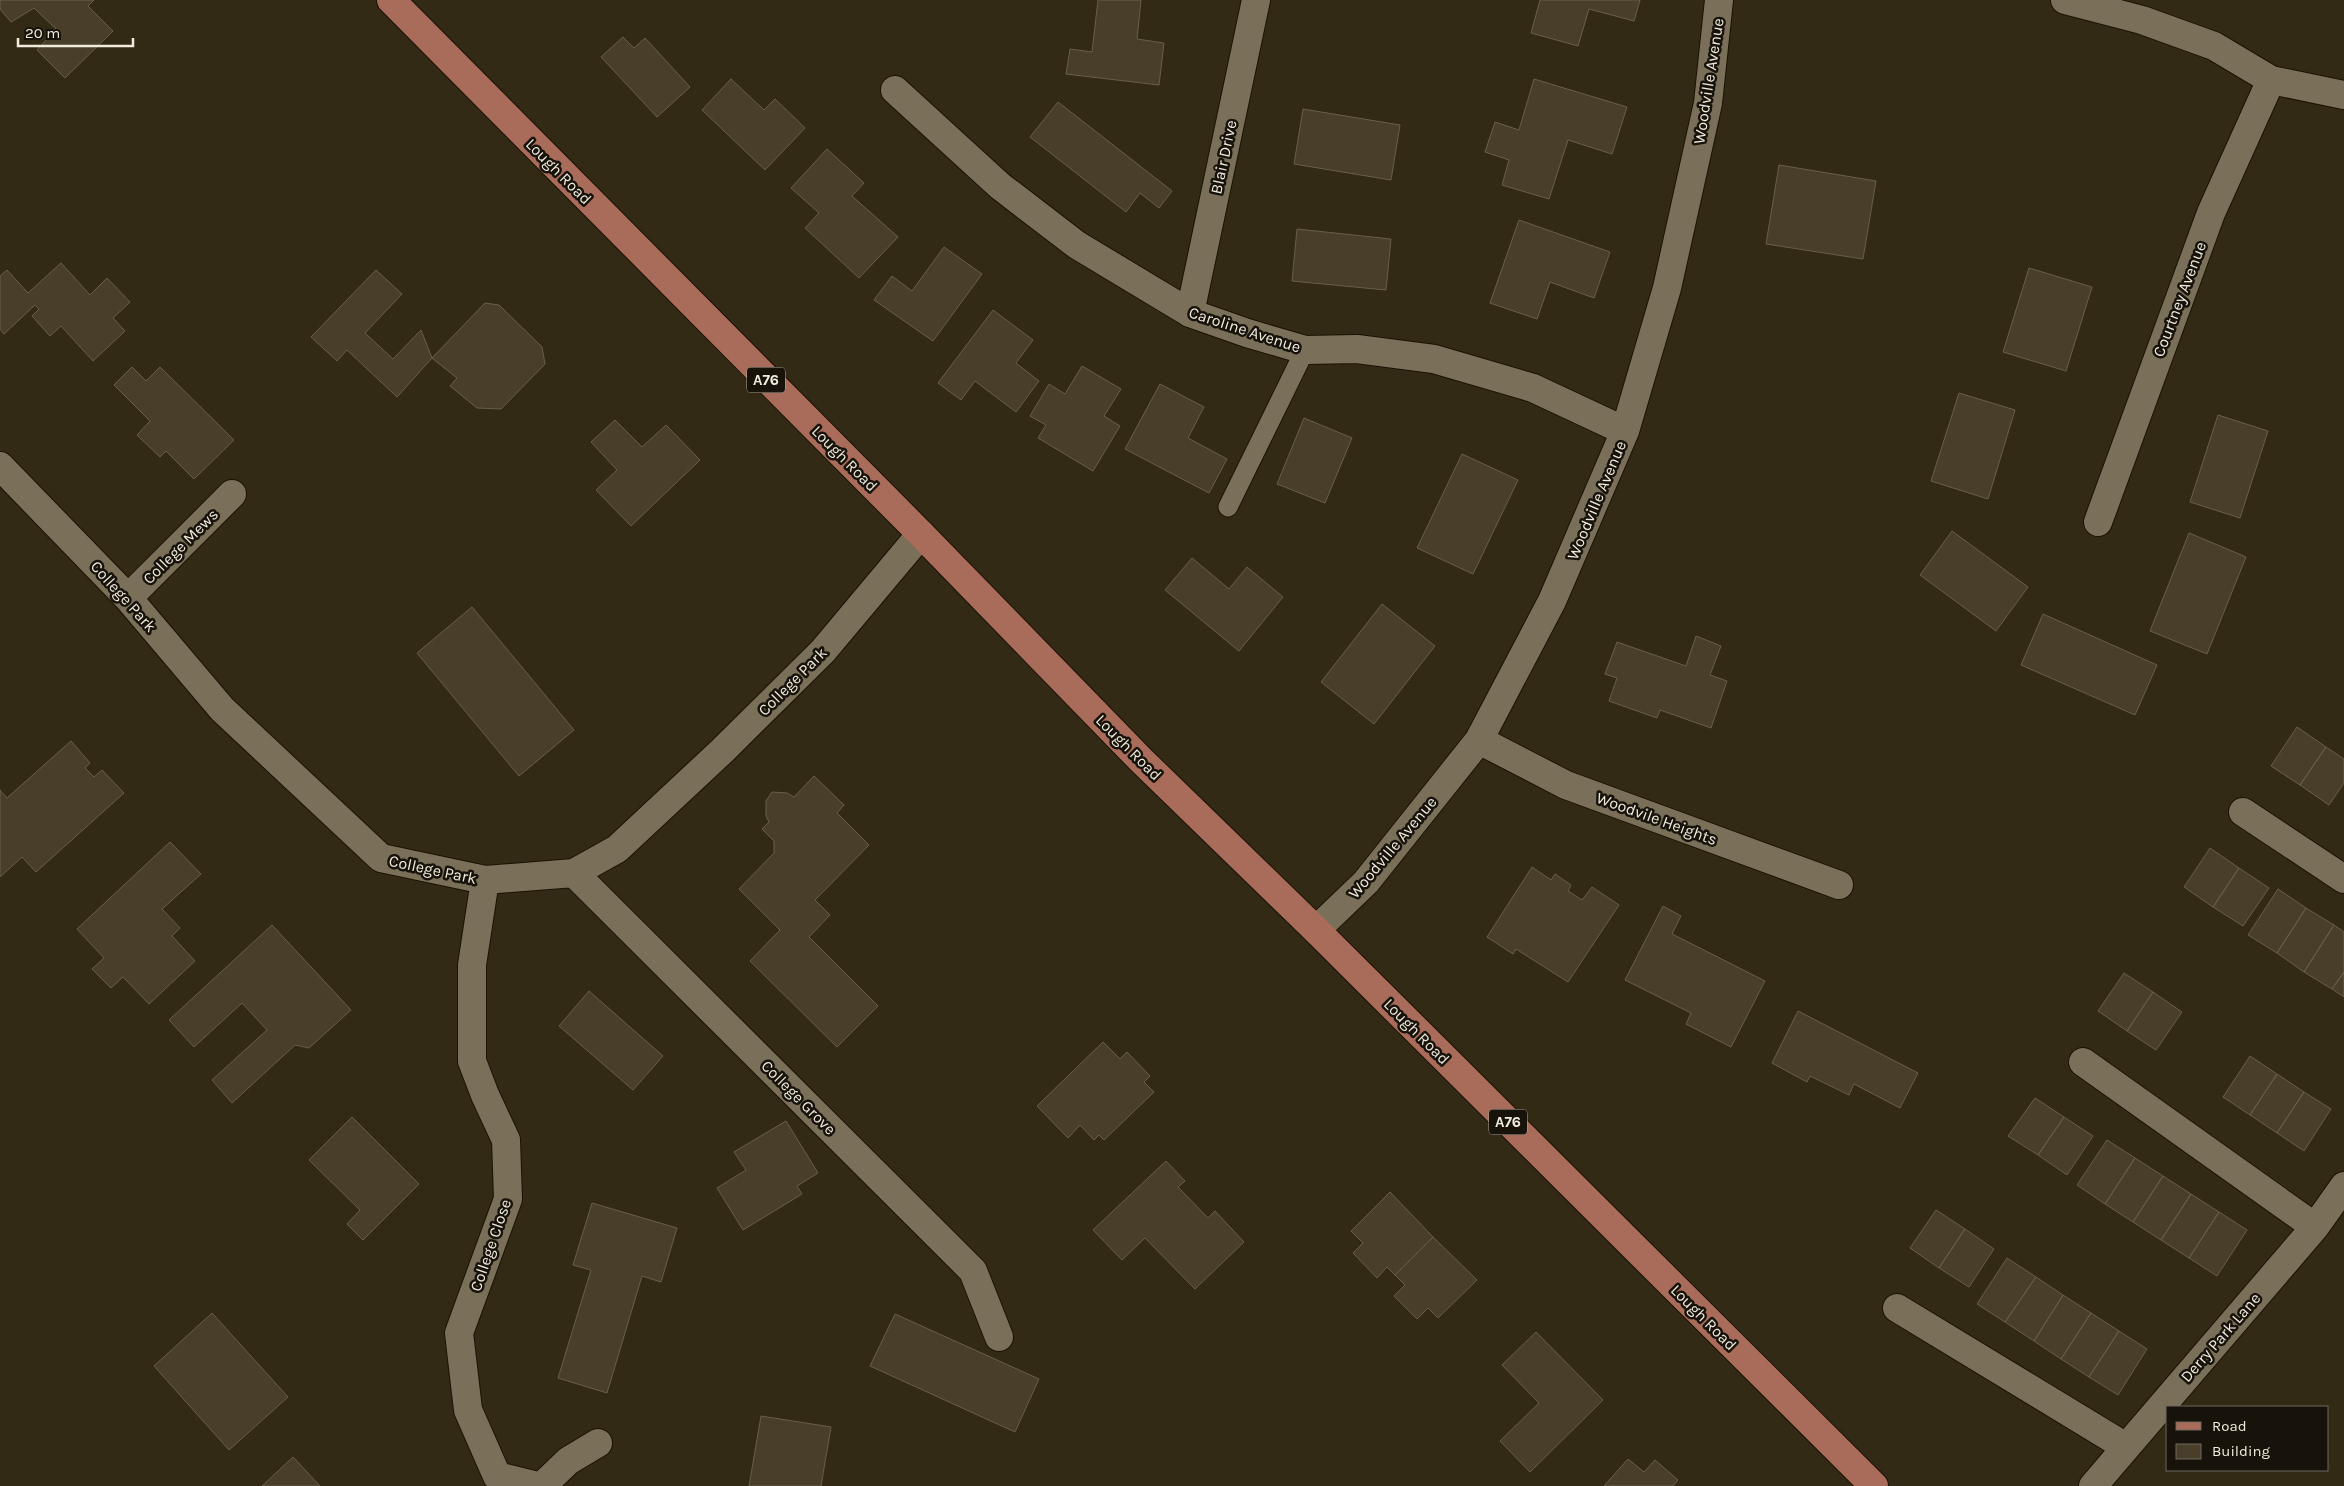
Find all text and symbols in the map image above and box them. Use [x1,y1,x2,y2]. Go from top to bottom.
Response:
scale bar [18,15,132,47]
street label: Woodville Avenue [1689,17,1728,145]
text: 20 m [25,24,60,42]
street label: Blair Drive [1206,118,1241,196]
street label: Lough Road [522,135,595,208]
street label: Courtney Avenue [2149,239,2210,359]
street label: Caroline Avenue [1186,302,1303,357]
road number: A76 [747,368,785,392]
street label: Lough Road [808,422,881,495]
street label: Woodville Avenue [1563,438,1630,562]
street label: College Mews [139,505,222,588]
street label: College Park [87,557,161,636]
street label: College Park [754,643,831,720]
street label: Lough Road [1092,711,1165,784]
street label: Woodvile Heights [1594,788,1720,849]
street label: Woodville Avenue [1344,792,1441,902]
street label: College Park [387,851,479,888]
street label: Lough Road [1380,995,1453,1068]
street label: College Grove [757,1056,840,1139]
road number: A76 [1489,1110,1527,1134]
street label: College Close [466,1196,515,1294]
street label: Lough Road [1667,1281,1740,1354]
street label: Derry Park Lane [2176,1289,2264,1386]
legend [2166,1406,2329,1471]
text: Road [2212,1417,2247,1435]
text: Building [2212,1442,2270,1460]

